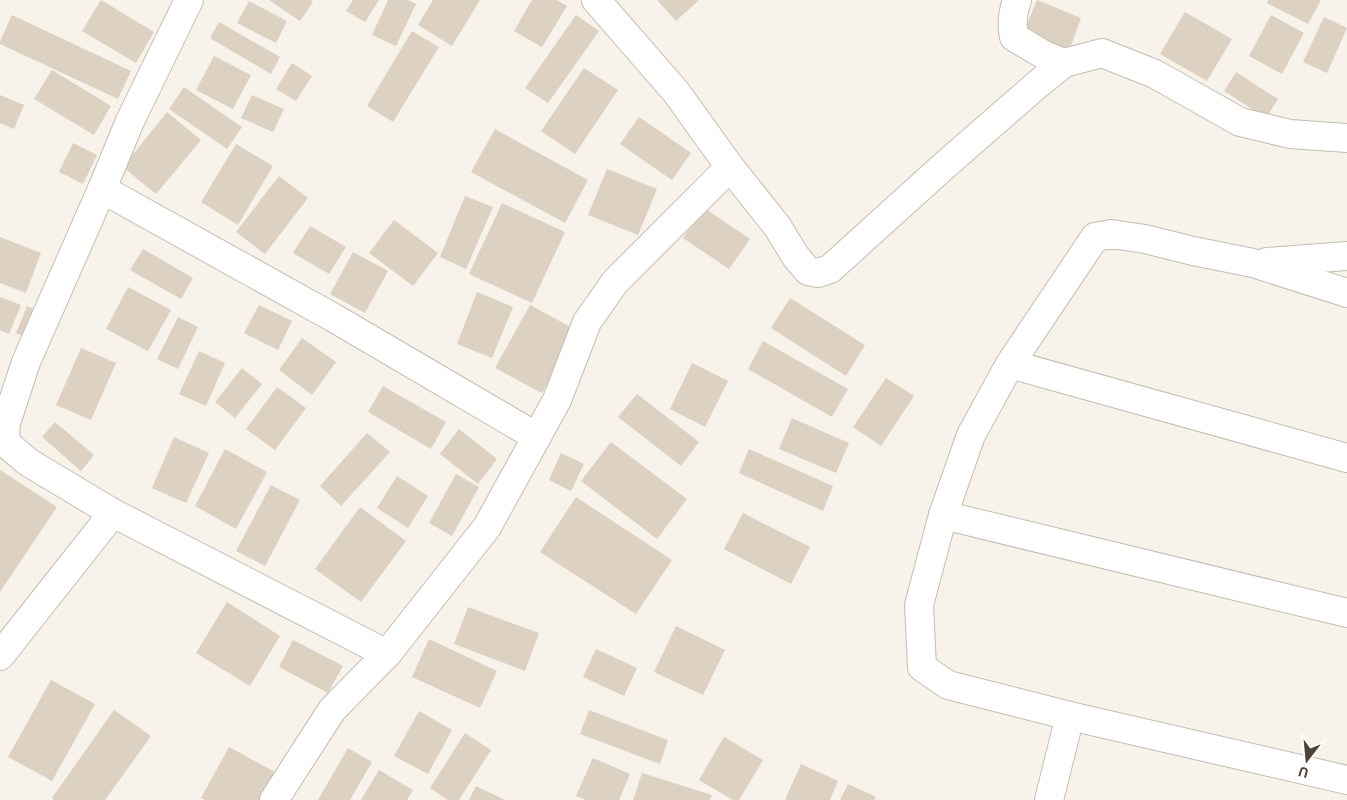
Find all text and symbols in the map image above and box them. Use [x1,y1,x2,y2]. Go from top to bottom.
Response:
north arrow [1282,735,1332,785]
text: U [1296,763,1310,782]

